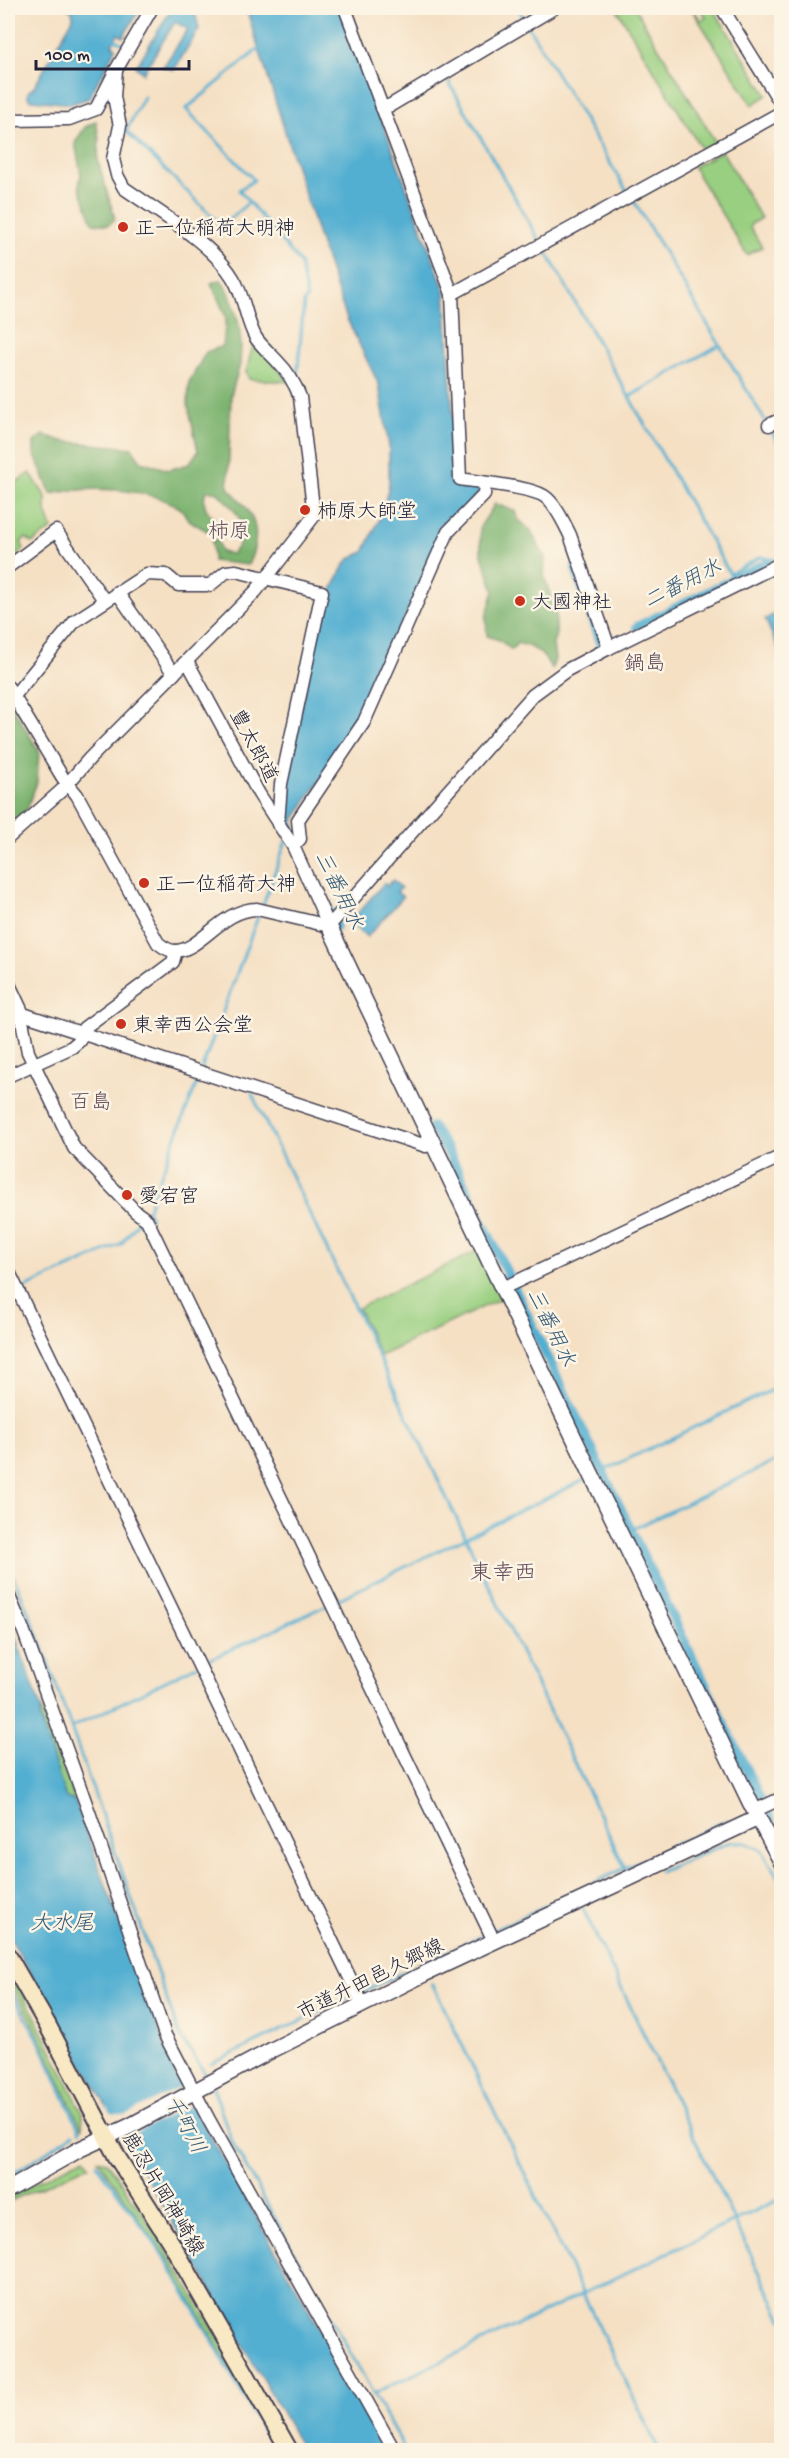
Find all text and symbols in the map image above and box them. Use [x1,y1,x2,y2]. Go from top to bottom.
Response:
scale bar [36,33,189,71]
text: 100 m [44,46,90,67]
place label: 正一位稲荷大明神 [135,217,295,242]
marker: 正一位稲荷大明神 [116,220,130,234]
place label: 柿原大師堂 [317,500,417,525]
marker: 柿原大師堂 [298,503,312,517]
district label: 柿原 [208,520,250,546]
water label: 二番用水 [640,555,727,616]
place label: 大國神社 [532,591,612,616]
marker: 大國神社 [513,594,527,608]
district label: 鍋島 [624,652,666,678]
street label: 豊太郎道 [223,705,283,787]
water label: 三番用水 [307,848,367,935]
place label: 正一位稲荷大神 [156,873,296,898]
marker: 正一位稲荷大神 [137,876,151,890]
place label: 東幸西公会堂 [133,1014,253,1039]
marker: 東幸西公会堂 [114,1017,128,1031]
district label: 百島 [70,1091,112,1117]
place label: 愛宕宮 [139,1185,199,1210]
marker: 愛宕宮 [120,1188,134,1202]
water label: 三番用水 [519,1285,579,1372]
district label: 東幸西 [470,1561,536,1588]
water label: 大水尾 [31,1912,94,1938]
street label: 市道升田邑久郷線 [294,1935,448,2027]
water label: 千町川 [157,2091,210,2159]
street label: 鹿忍片岡神崎線 [115,2128,209,2261]

